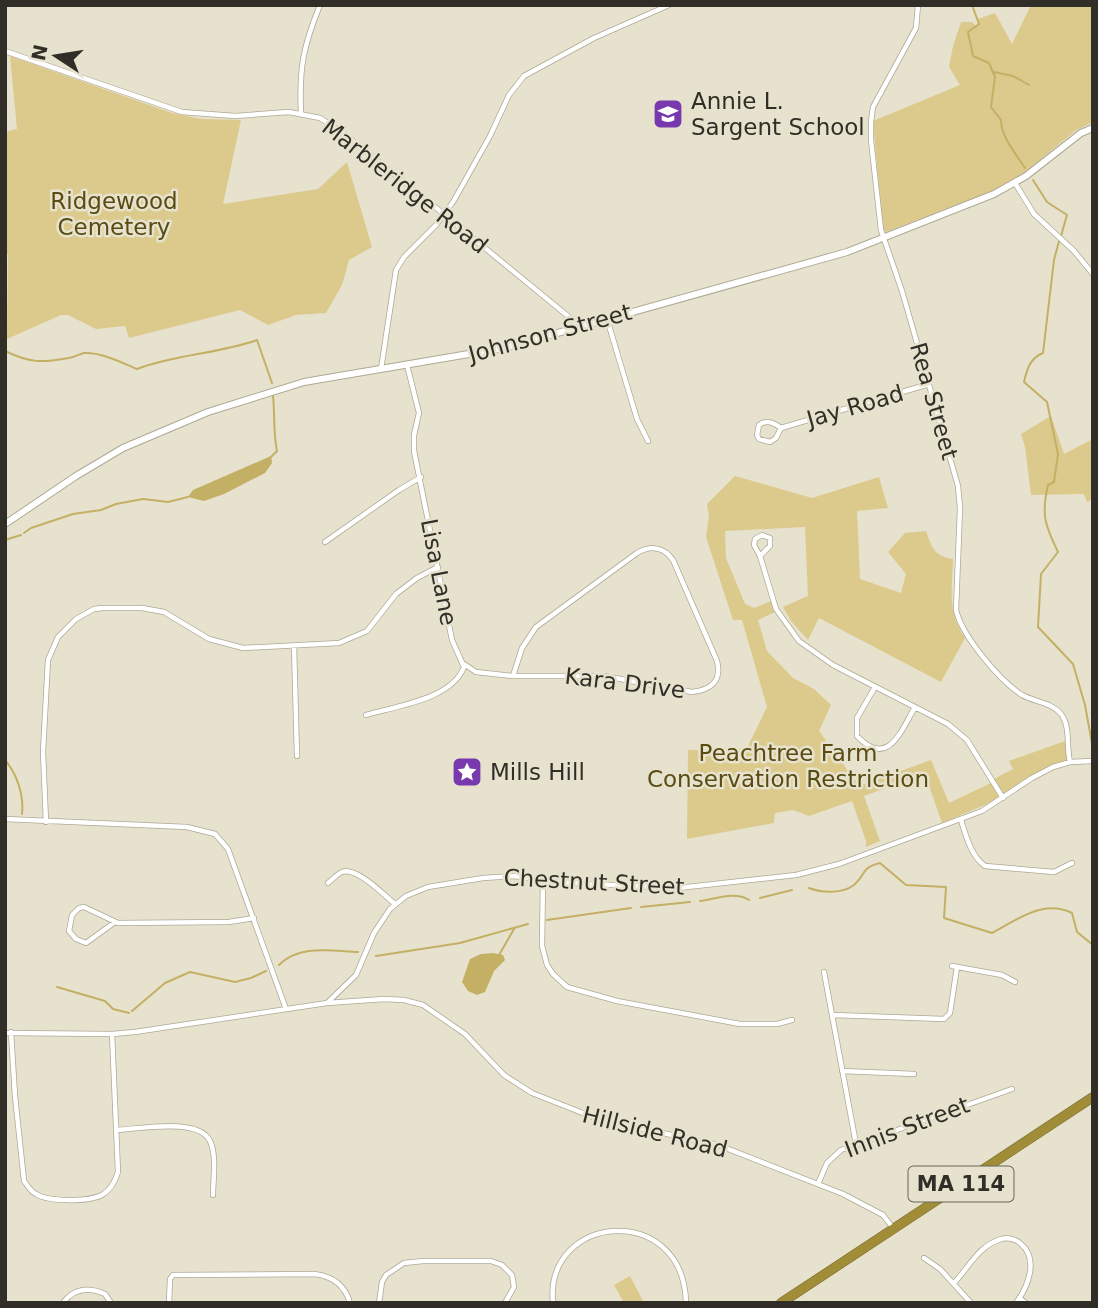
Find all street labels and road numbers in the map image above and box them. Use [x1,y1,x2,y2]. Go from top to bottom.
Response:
street label: Marbleridge Road [317,113,493,259]
street label: Johnson Street [464,299,634,368]
street label: Rea Street [905,340,963,462]
street label: Jay Road [802,380,906,433]
street label: Lisa Lane [416,516,462,628]
street label: Kara Drive [563,663,687,703]
street label: Chestnut Street [503,864,685,900]
street label: Innis Street [841,1091,973,1163]
street label: Hillside Road [580,1101,730,1163]
road number: MA 114 [908,1166,1014,1202]

